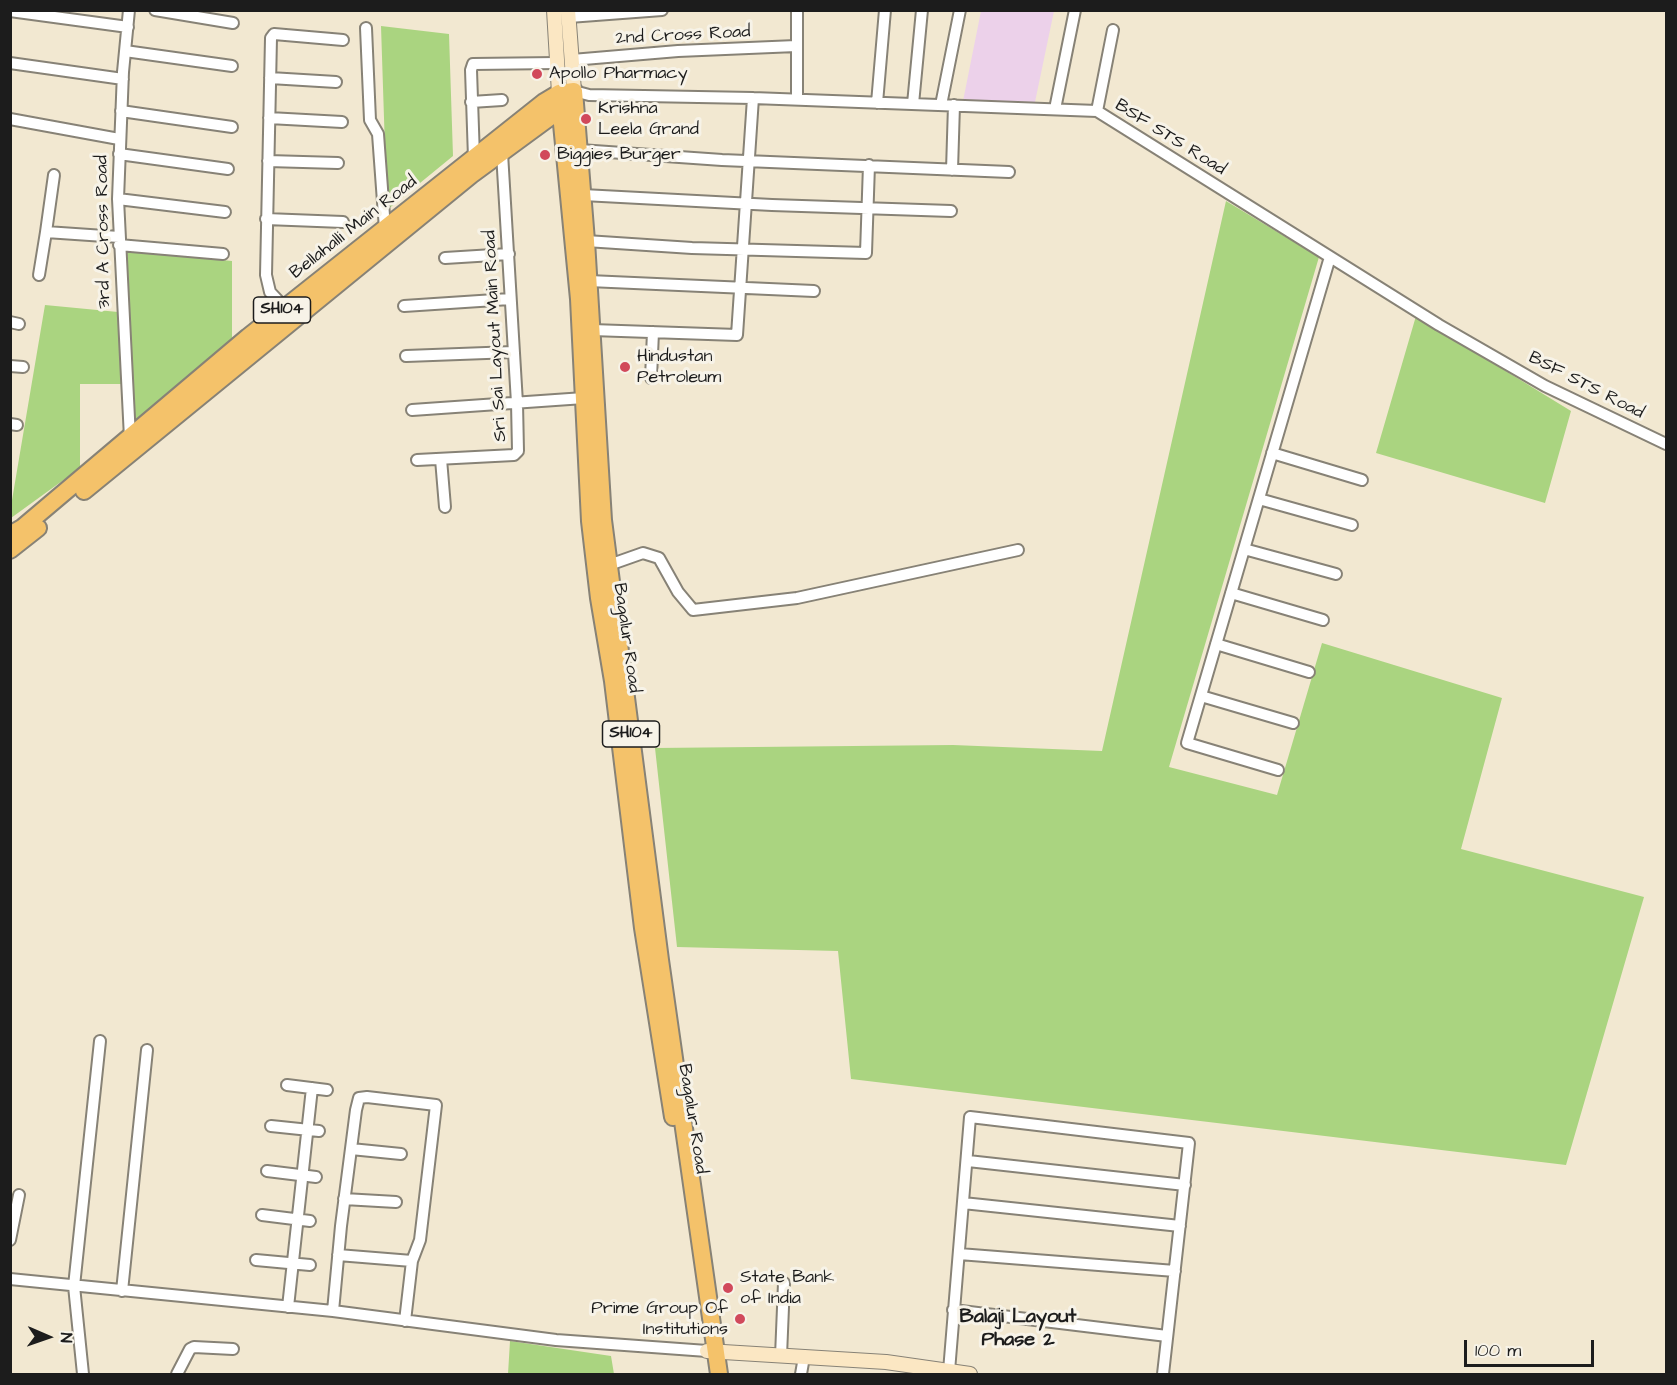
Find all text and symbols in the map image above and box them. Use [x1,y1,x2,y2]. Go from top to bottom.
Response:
street label: 2nd Cross Road [615,22,751,50]
place label: Apollo Pharmacy [549,63,688,85]
marker: Apollo Pharmacy [530,67,544,81]
street label: BSF STS Road [1110,95,1230,181]
place label: Krishna Leela Grand [598,98,699,140]
marker: Krishna Leela Grand [579,112,593,126]
place label: Biggies Burger [557,144,681,166]
marker: Biggies Burger [538,148,552,162]
street label: 3rd A Cross Road [92,155,116,309]
street label: Bellahalli Main Road [286,172,422,284]
street label: Sri Sai Layout Main Road [480,230,512,442]
road number: SH104 [254,297,310,323]
place label: Hindustan Petroleum [637,346,721,388]
street label: BSF STS Road [1525,348,1647,424]
marker: Hindustan Petroleum [618,360,632,374]
street label: Bagalur Road [608,582,644,694]
road number: SH104 [602,721,660,747]
street label: Bagalur Road [673,1063,711,1175]
place label: State Bank of India [740,1267,834,1310]
marker: State Bank of India [721,1281,735,1295]
place label: Prime Group Of Institutions [591,1298,728,1340]
district label: Balaji Layout Phase 2 [960,1306,1076,1353]
north arrow [18,1307,78,1367]
marker: Prime Group Of Institutions [733,1312,747,1326]
scale bar [1467,1328,1598,1366]
text: N [55,1332,77,1343]
text: 100 m [1475,1338,1521,1363]

